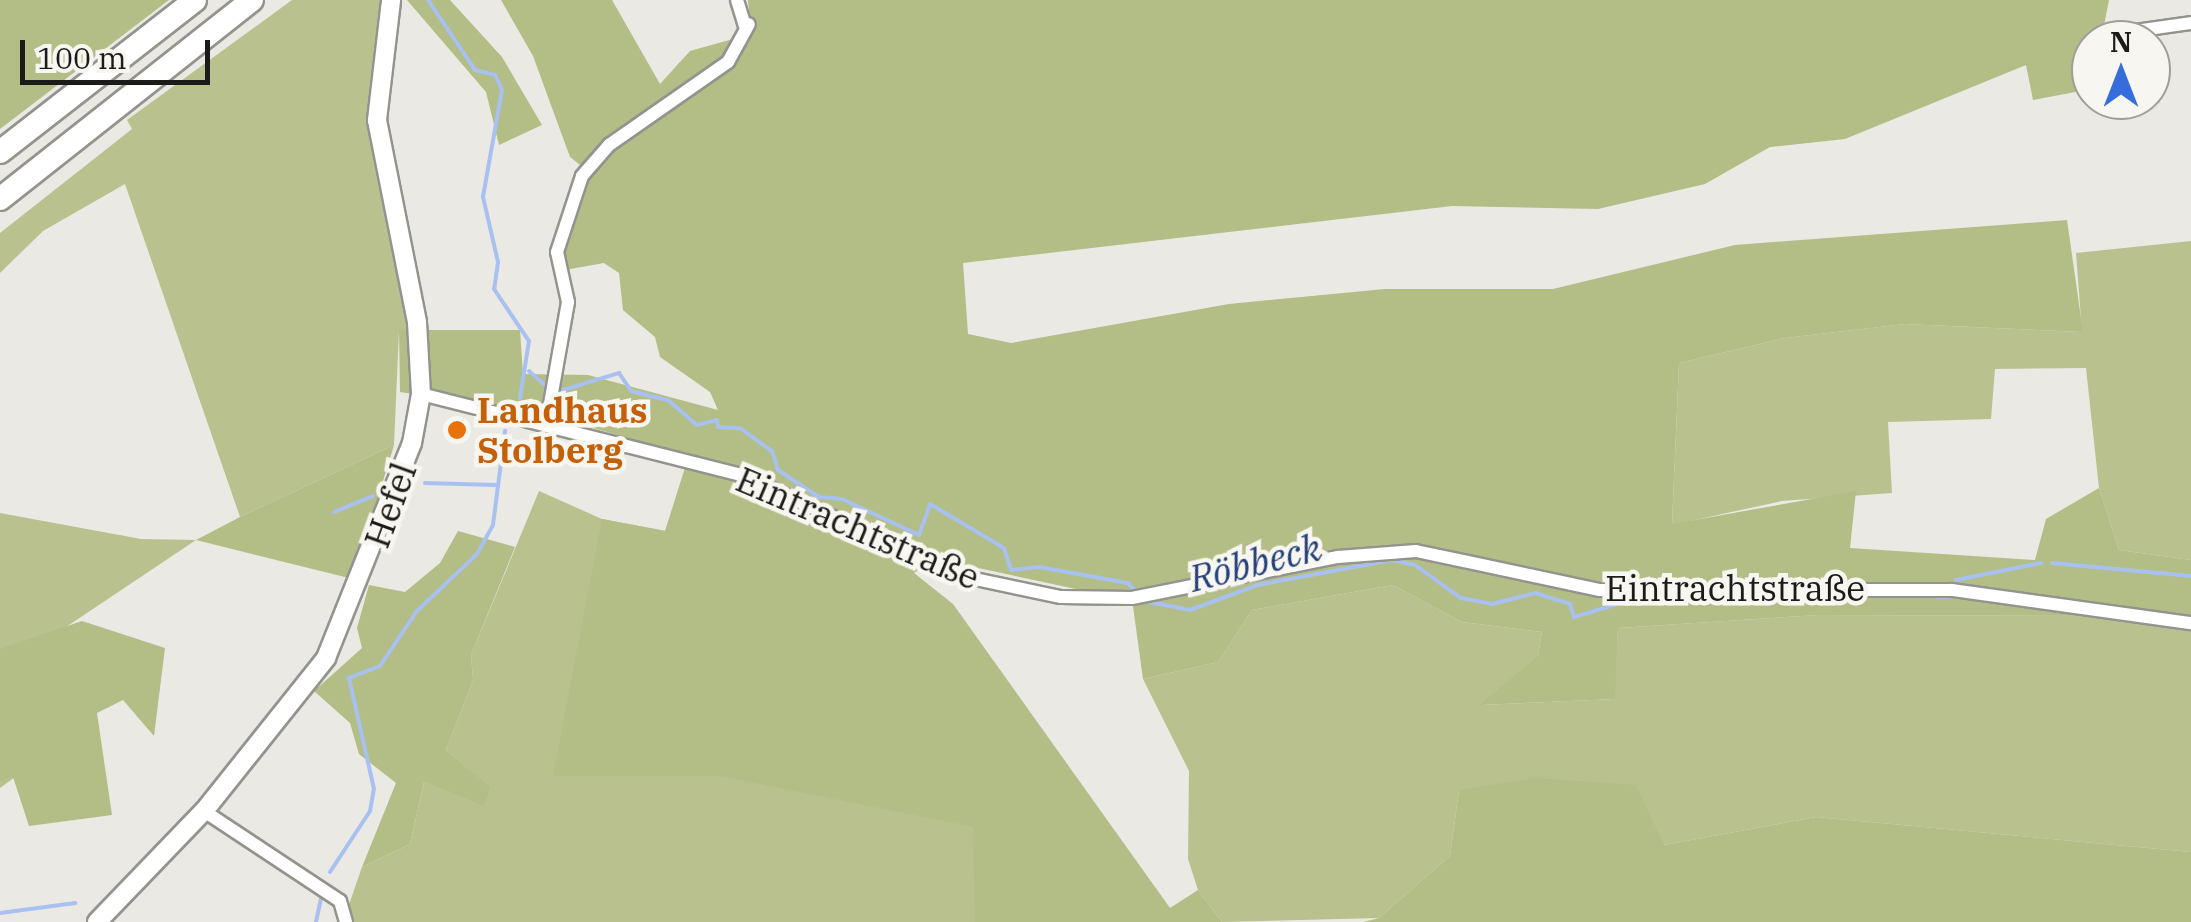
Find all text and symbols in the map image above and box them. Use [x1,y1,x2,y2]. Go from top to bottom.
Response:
scale bar [25,20,215,82]
north arrow [2071,20,2171,120]
text: N [2110,23,2132,60]
text: 100 m [37,38,127,77]
place label: Landhaus Stolberg [477,389,648,471]
marker: Landhaus Stolberg [446,419,468,441]
street label: Hefel [355,457,425,553]
street label: Eintrachtstraße [730,458,986,598]
water label: Röbbeck [1184,524,1326,600]
street label: Eintrachtstraße [1605,567,1865,609]

